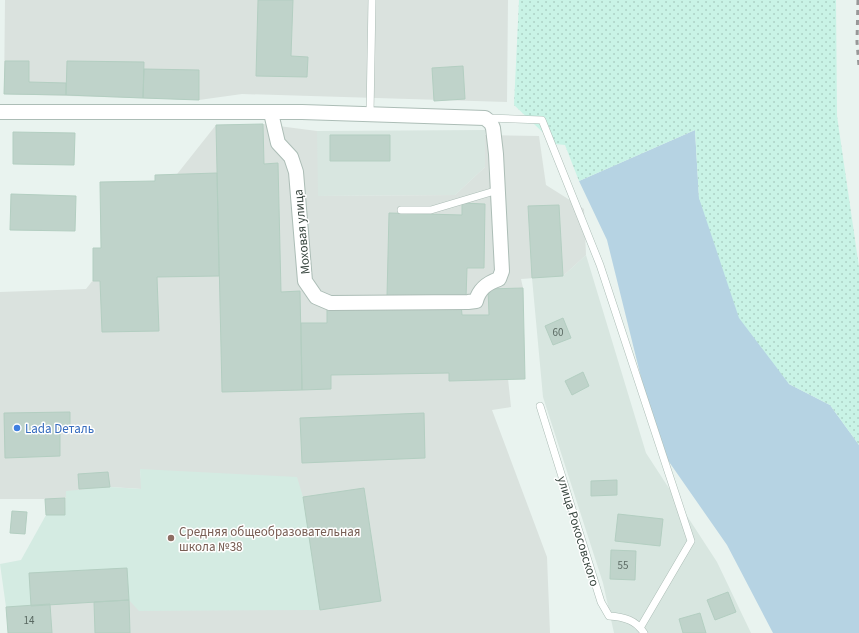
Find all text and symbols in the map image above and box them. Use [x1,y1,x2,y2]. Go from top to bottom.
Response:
street label: Моховая улица [289,189,315,275]
house number: 60 [553,325,563,340]
place label: Lada Dеталь [25,420,94,438]
marker: Lada Dеталь [12,423,22,433]
street label: улица Рокосовского [553,474,603,589]
place label: Средняя общеобразовательная школа №38 [179,523,361,556]
marker: Средняя общеобразовательная школа №38 [166,533,176,543]
house number: 55 [618,558,628,573]
house number: 14 [24,613,35,628]

